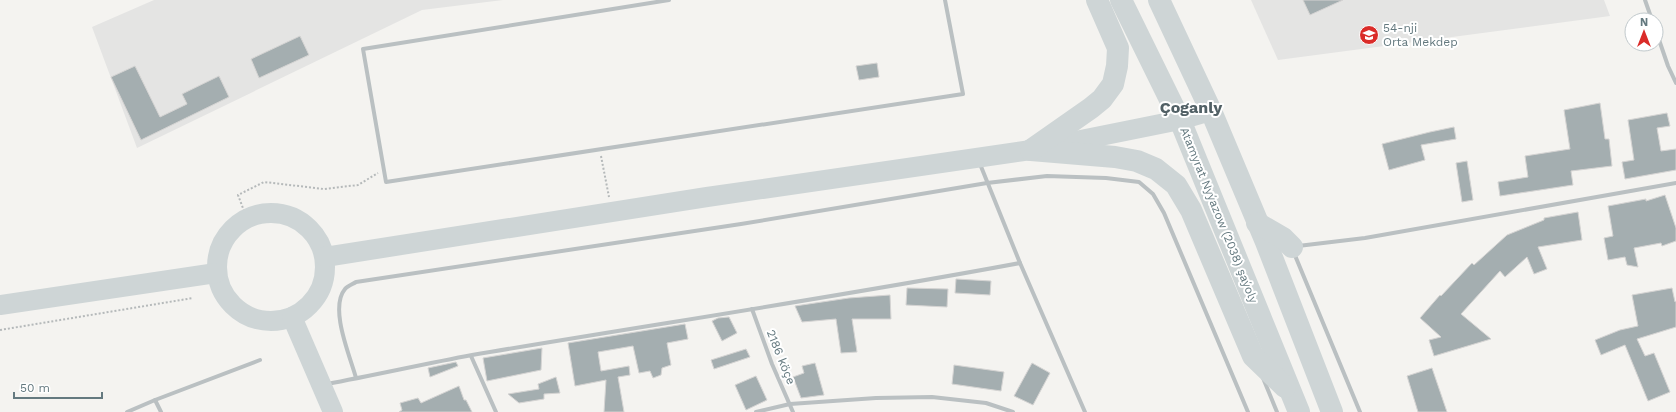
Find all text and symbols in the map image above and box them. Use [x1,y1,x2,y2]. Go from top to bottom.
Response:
north arrow [1624,12,1664,52]
text: N [1640,16,1648,29]
place label: 54-nji Orta Mekdep [1383,21,1458,49]
school or university icon: 54-nji Orta Mekdep [1358,24,1380,46]
district label: Çoganly [1160,98,1223,117]
street label: Atamyrat Nyýazow (2038) şaýoly [1177,125,1261,306]
street label: 2186 köçe [764,328,798,387]
scale bar [14,374,102,400]
text: 50 m [20,381,50,395]

